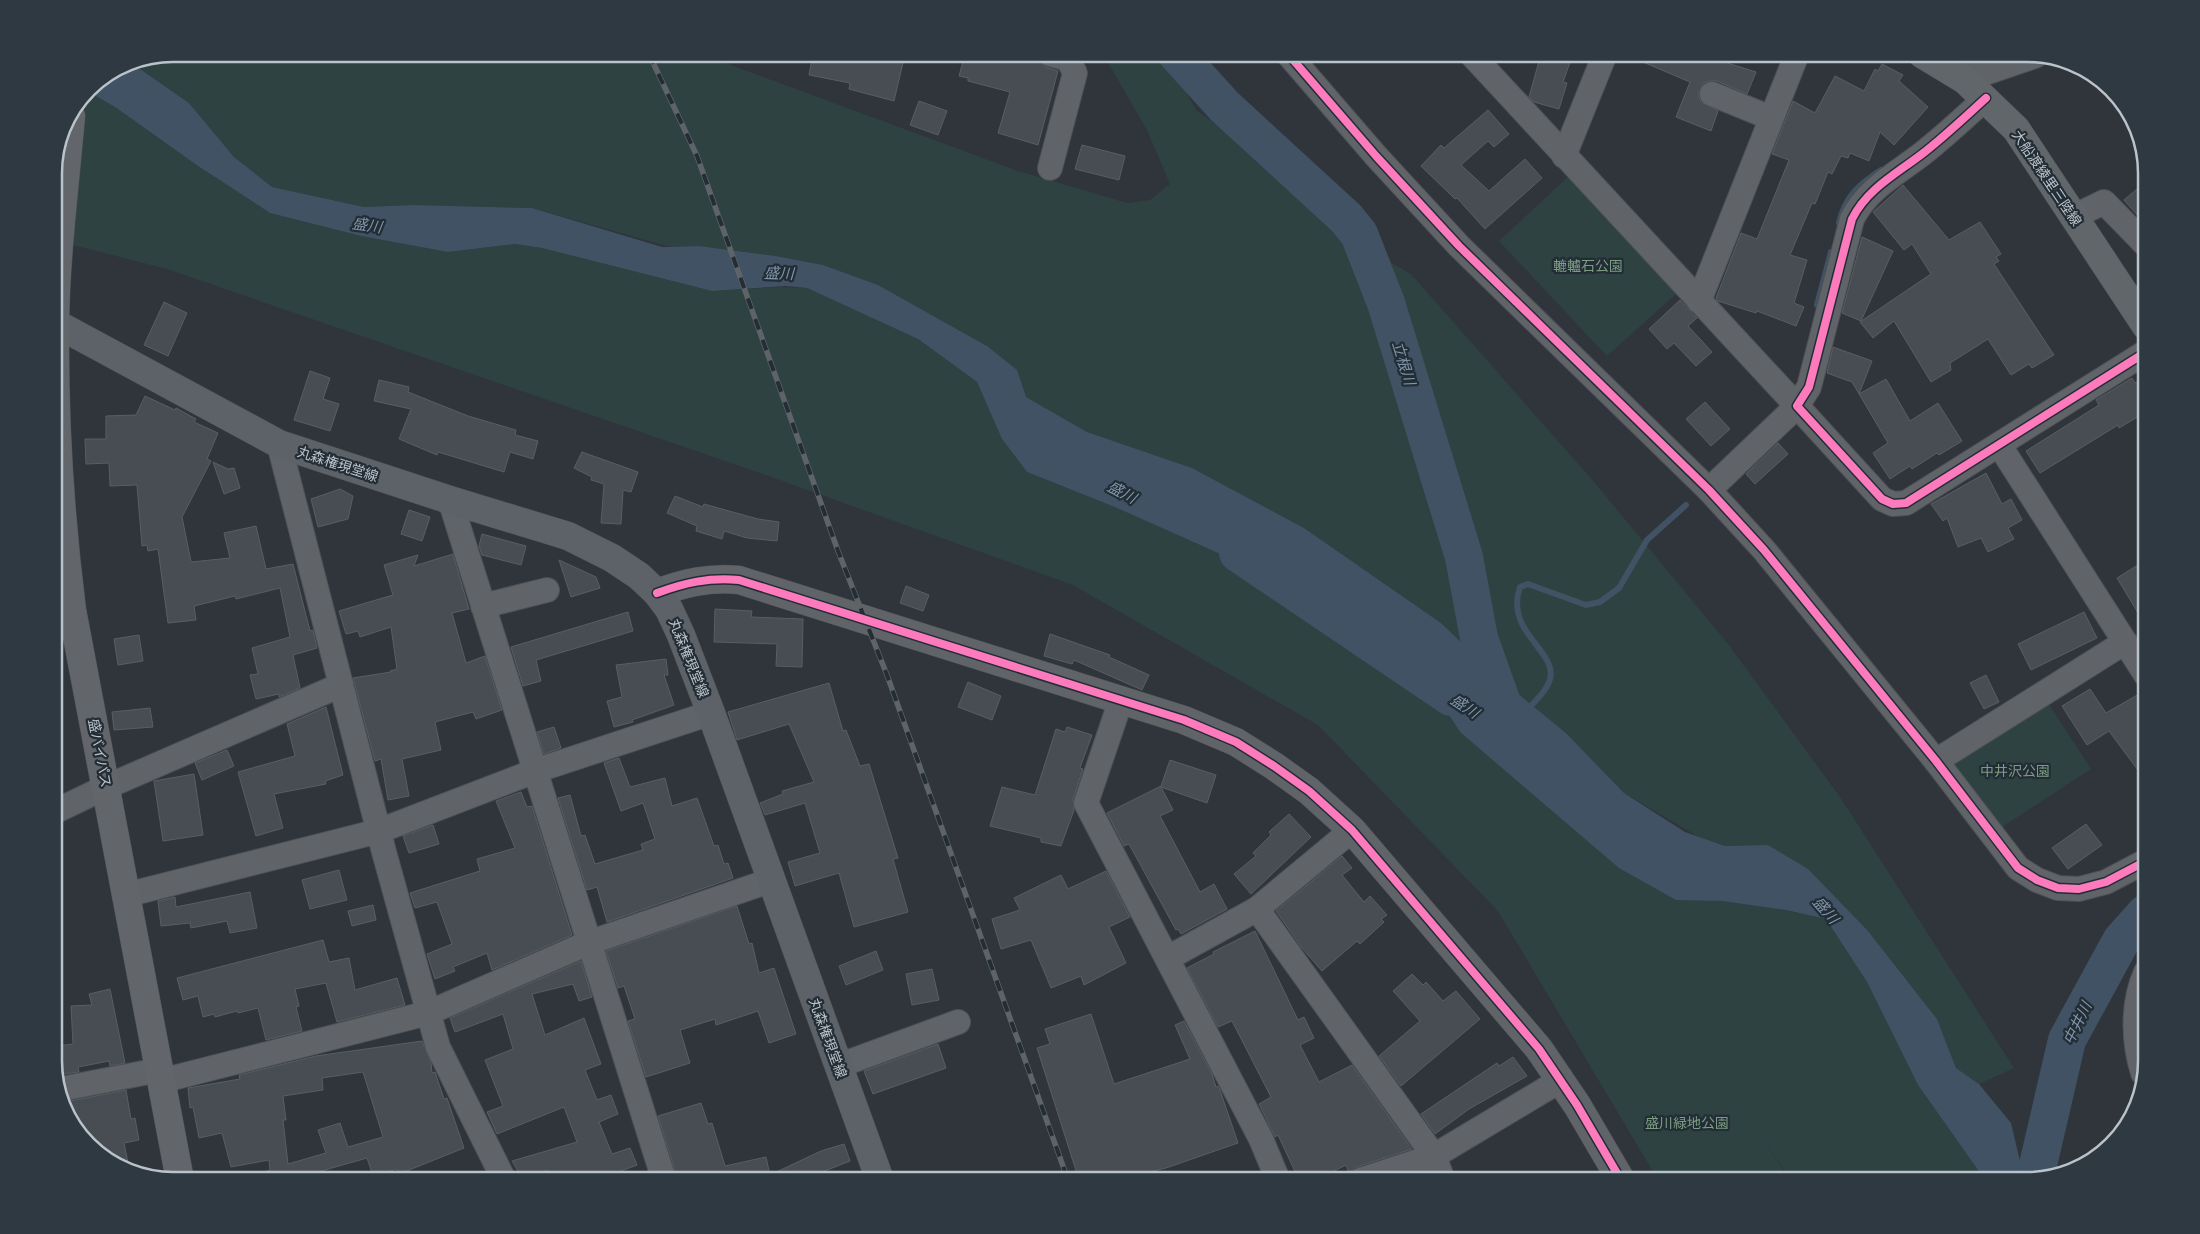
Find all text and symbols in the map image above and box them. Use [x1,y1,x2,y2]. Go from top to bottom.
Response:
street label: 大船渡綾里三陸線 [2008,127,2086,229]
water label: 盛川 [351,214,385,237]
park label: 轆轤石公園 [1553,257,1623,275]
water label: 盛川 [764,263,796,283]
water label: 立根川 [1388,339,1420,389]
street label: 丸森権現堂線 [295,442,381,486]
water label: 盛川 [1104,477,1141,508]
street label: 丸森権現堂線 [665,616,713,700]
water label: 盛川 [1447,690,1484,723]
street label: 盛バイパス [85,717,115,789]
park label: 中井沢公園 [1980,762,2050,780]
water label: 盛川 [1809,892,1844,929]
street label: 丸森権現堂線 [805,995,851,1081]
water label: 中井川 [2059,997,2096,1047]
park label: 盛川緑地公園 [1645,1114,1729,1132]

